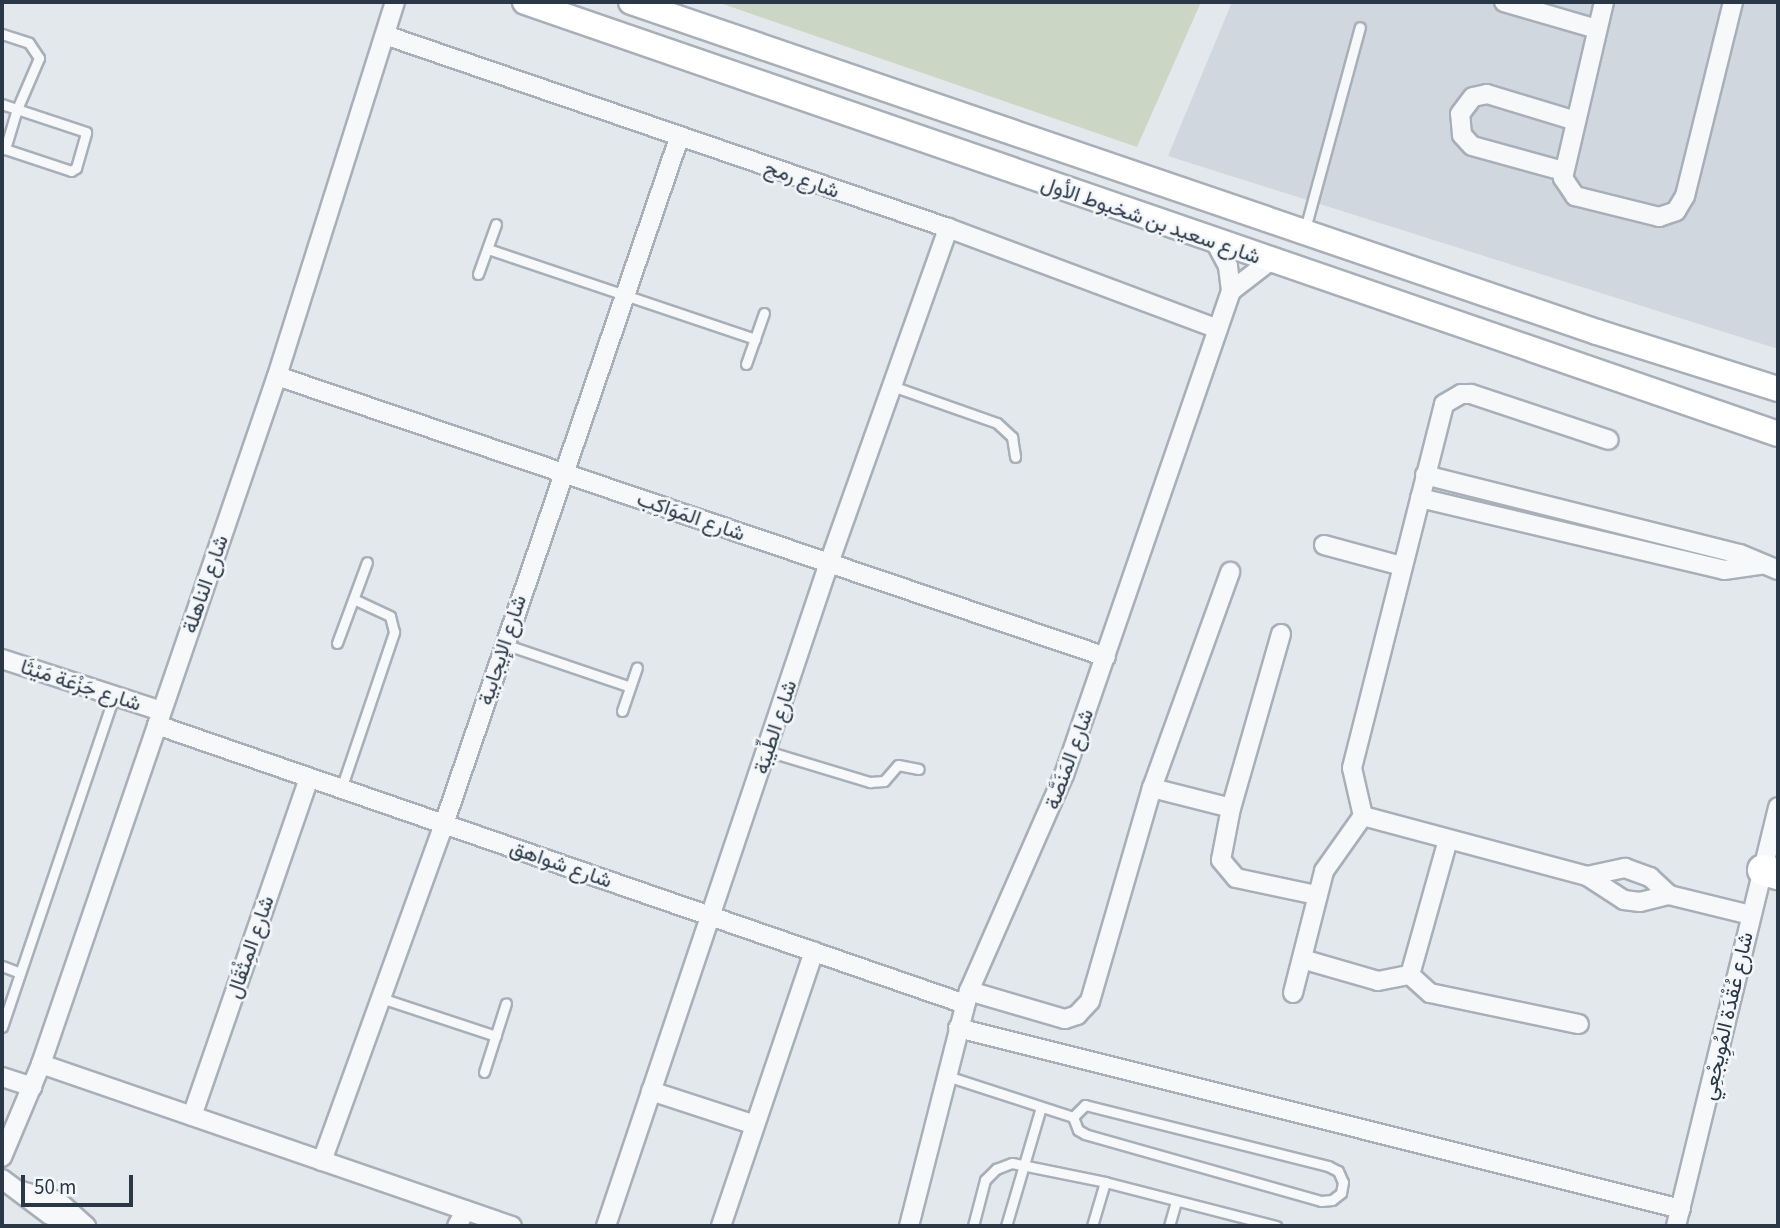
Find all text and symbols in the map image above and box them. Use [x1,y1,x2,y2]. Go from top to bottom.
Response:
street label: شارع رمح [761,154,843,204]
street label: شارع سعيد بن شخبوط الأول [1038,171,1264,269]
street label: شارع المَوَاكِب [634,486,748,546]
street label: شارع الناهلة [176,532,234,636]
street label: شارع الإيجابية [472,592,532,708]
street label: شارع جَزْعَة مَيْثَا [17,654,145,716]
street label: شارع الطِّيبَة [748,677,802,777]
street label: شارع المَنَصَّة [1039,705,1099,813]
street label: شارع شواهق [507,835,615,893]
street label: شارع المِثْقَال [221,892,279,1002]
street label: شارع عُقْدَة المُوِيجْعِي [1695,929,1759,1103]
scale bar [24,1162,136,1206]
text: 50 m [34,1172,76,1202]

